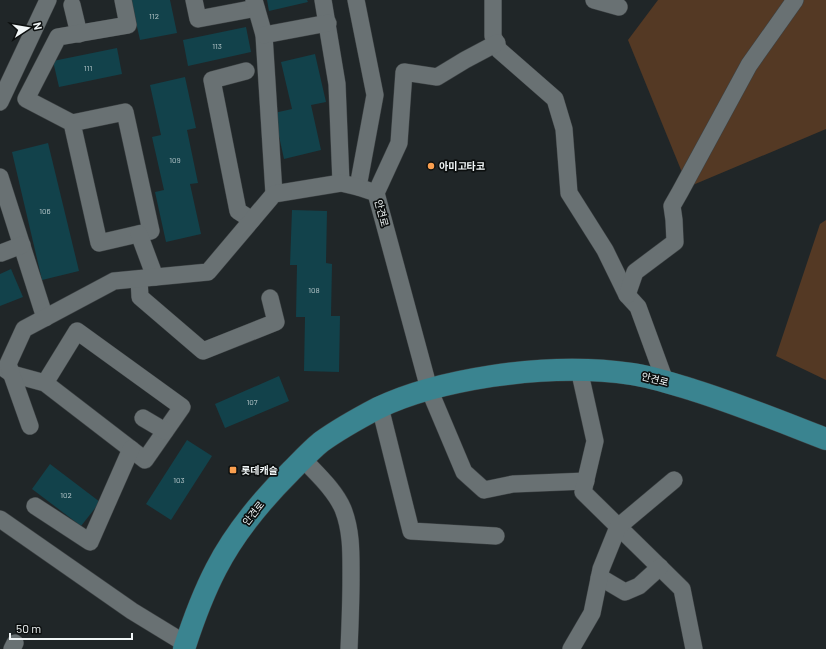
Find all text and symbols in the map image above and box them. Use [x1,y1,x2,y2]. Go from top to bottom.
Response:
north arrow [8,8,48,48]
house number: 112 [149,11,159,21]
text: N [31,21,45,31]
house number: 113 [212,41,222,51]
house number: 111 [84,63,92,73]
house number: 109 [169,155,181,165]
place label: 아미고타코 [439,160,485,172]
marker: 아미고타코 [426,161,436,171]
street label: 안견로 [373,198,391,228]
house number: 106 [39,206,51,216]
house number: 108 [308,285,320,295]
street label: 안견로 [640,370,670,388]
house number: 107 [246,397,258,407]
place label: 롯데캐슬 [241,464,278,476]
marker: 롯데캐슬 [228,465,238,475]
house number: 103 [173,475,185,485]
house number: 102 [60,490,72,500]
street label: 안견로 [240,498,266,528]
scale bar [10,615,132,641]
text: 50 m [16,621,41,635]

